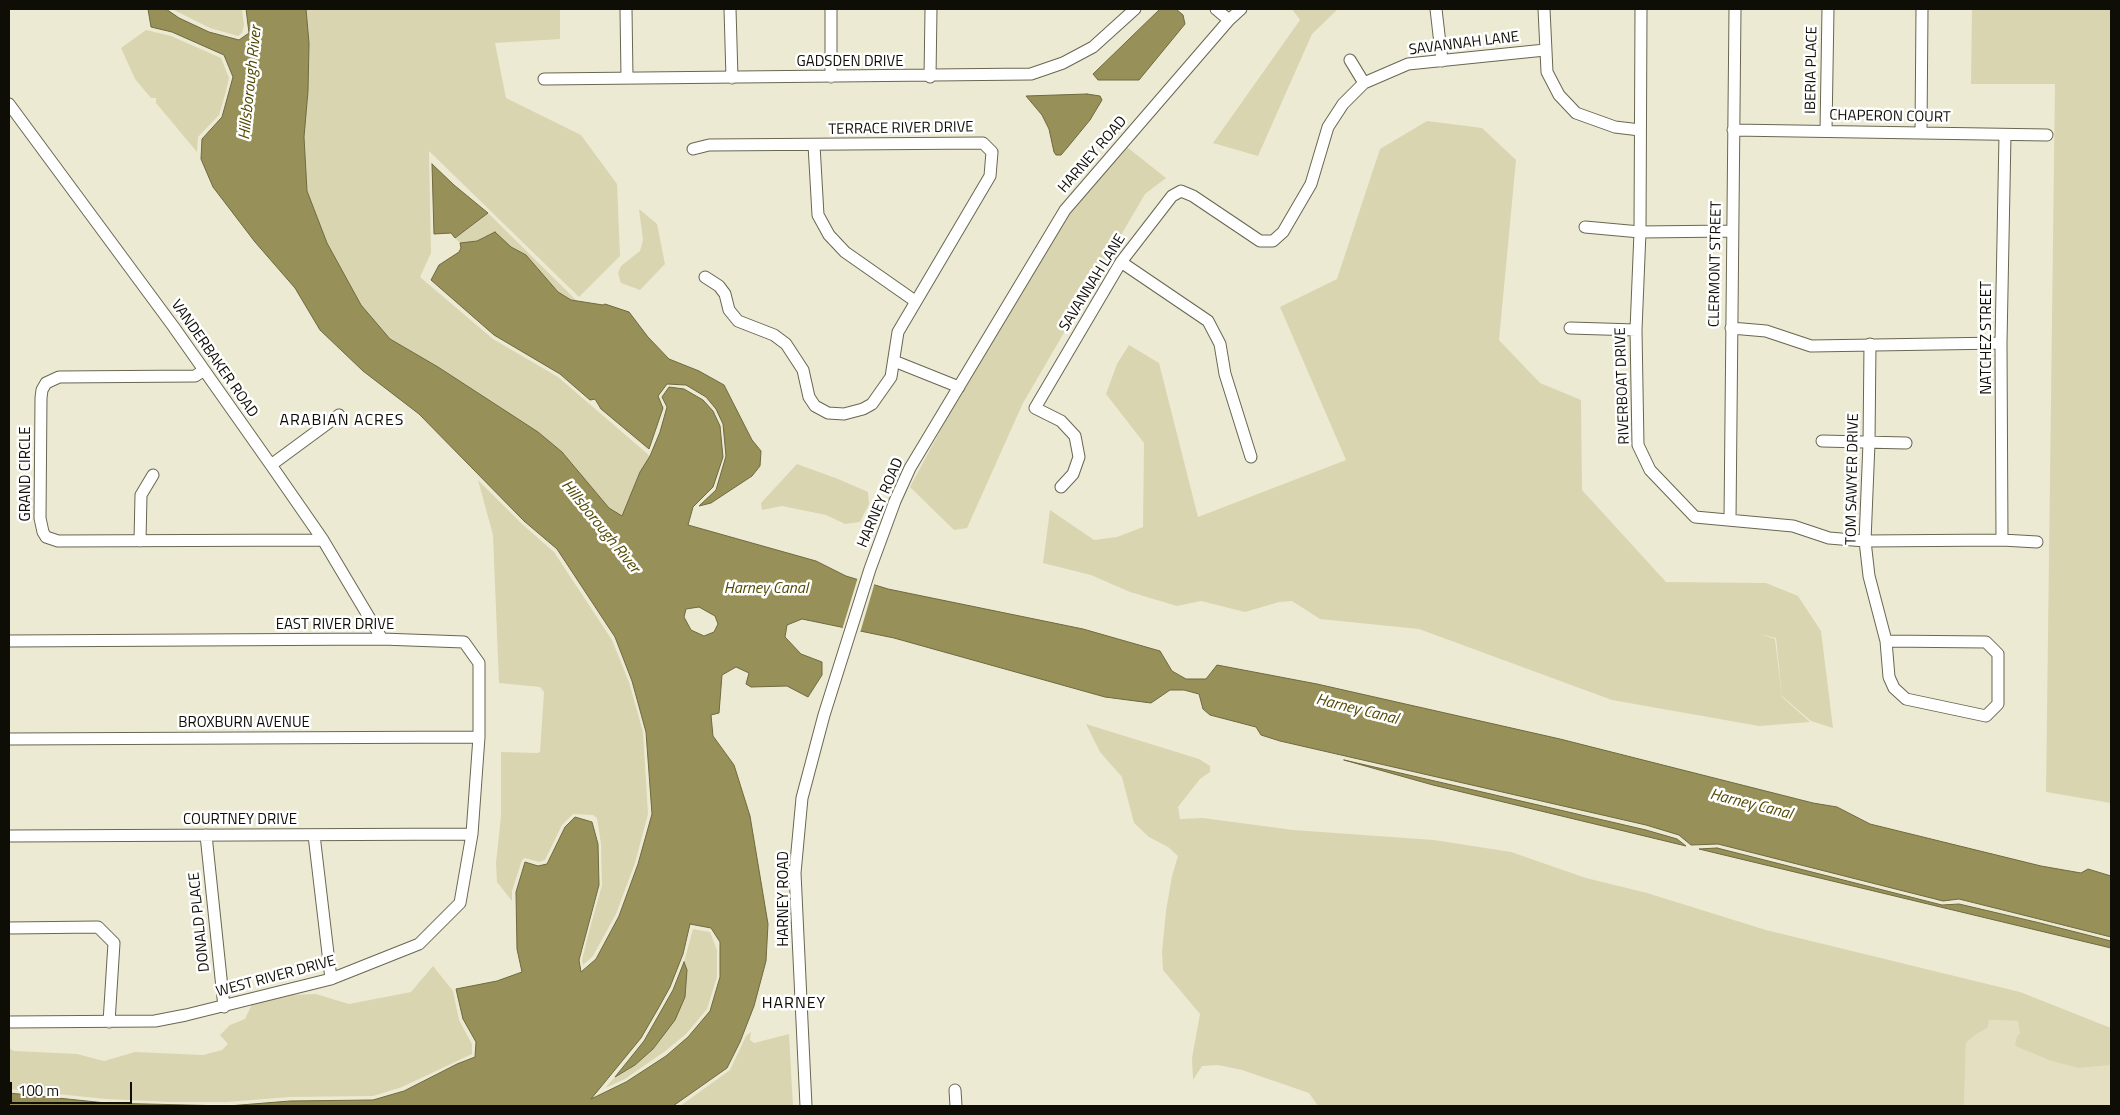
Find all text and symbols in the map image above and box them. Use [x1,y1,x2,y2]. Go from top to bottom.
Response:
water label: Hillsborough River [235,25,267,141]
street label: IBERIA PLACE [1802,26,1822,114]
street label: SAVANNAH LANE [1408,28,1520,60]
street label: GADSDEN DRIVE [796,53,904,71]
street label: CHAPERON COURT [1829,107,1951,127]
street label: HARNEY ROAD [1055,113,1131,197]
street label: TERRACE RIVER DRIVE [828,119,974,139]
street label: CLERMONT STREET [1706,201,1726,327]
street label: SAVANNAH LANE [1056,231,1130,335]
street label: NATCHEZ STREET [1978,281,1996,395]
street label: VANDERBAKER ROAD [167,297,261,421]
street label: RIVERBOAT DRIVE [1612,327,1634,445]
district label: ARABIAN ACRES [278,411,406,431]
street label: TOM SAWYER DRIVE [1843,413,1863,545]
street label: GRAND CIRCLE [17,426,35,522]
street label: HARNEY ROAD [854,455,908,551]
water label: Hillsborough River [557,476,643,578]
water label: Harney Canal [724,579,808,599]
street label: EAST RIVER DRIVE [276,616,394,634]
water label: Harney Canal [1314,690,1400,730]
street label: BROXBURN AVENUE [178,714,310,732]
water label: Harney Canal [1708,785,1794,825]
street label: COURTNEY DRIVE [183,811,297,829]
street label: HARNEY ROAD [775,851,793,947]
street label: DONALD PLACE [186,871,214,973]
street label: WEST RIVER DRIVE [214,952,338,1002]
district label: HARNEY [761,994,827,1014]
scale bar [12,1072,135,1104]
text: 100 m [18,1079,59,1102]

